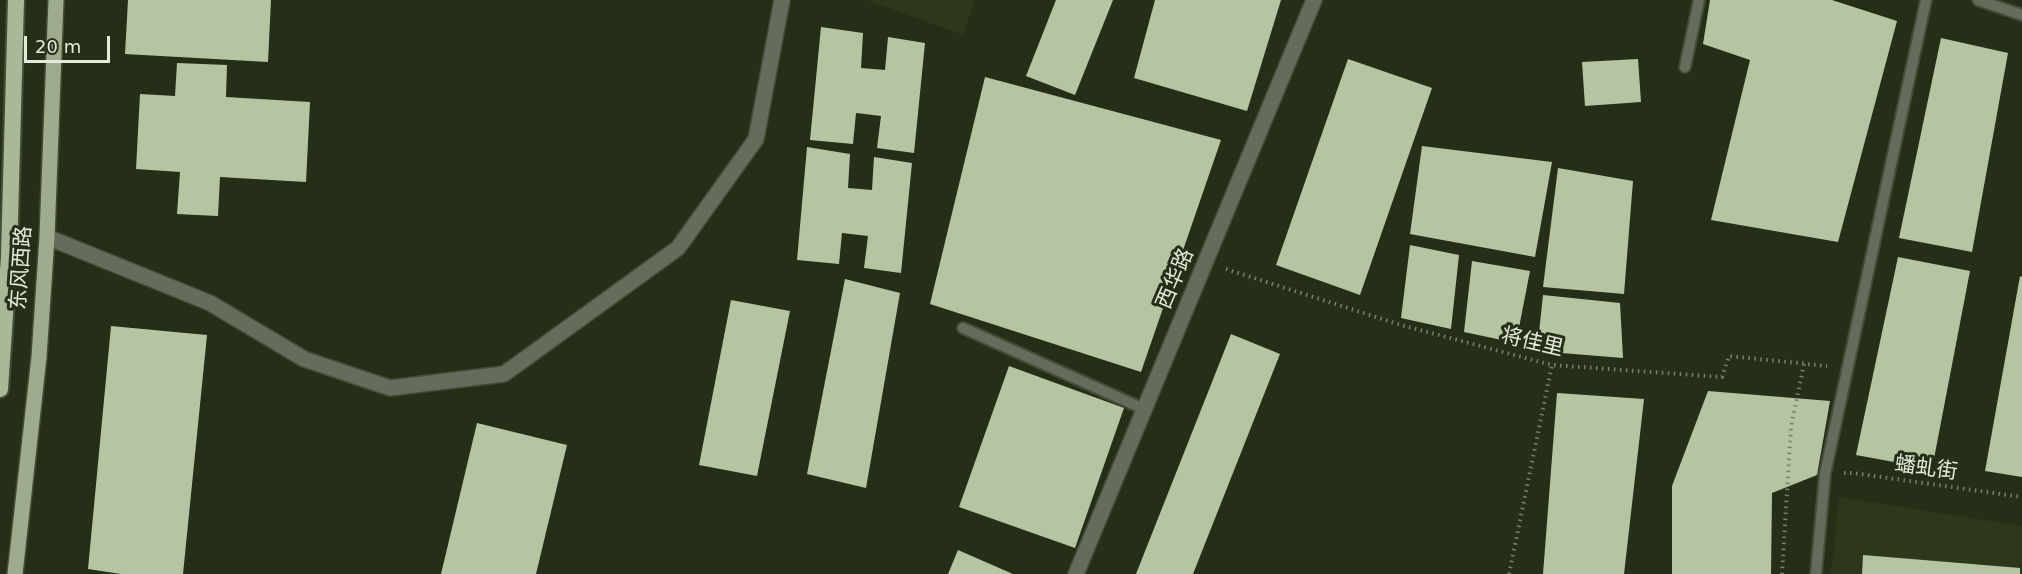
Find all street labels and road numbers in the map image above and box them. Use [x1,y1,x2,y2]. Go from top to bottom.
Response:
street label: 东风西路 [7,225,37,311]
street label: 西华路 [1152,245,1200,313]
street label: 将佳里 [1498,324,1566,362]
street label: 蟠虬街 [1893,452,1959,486]

